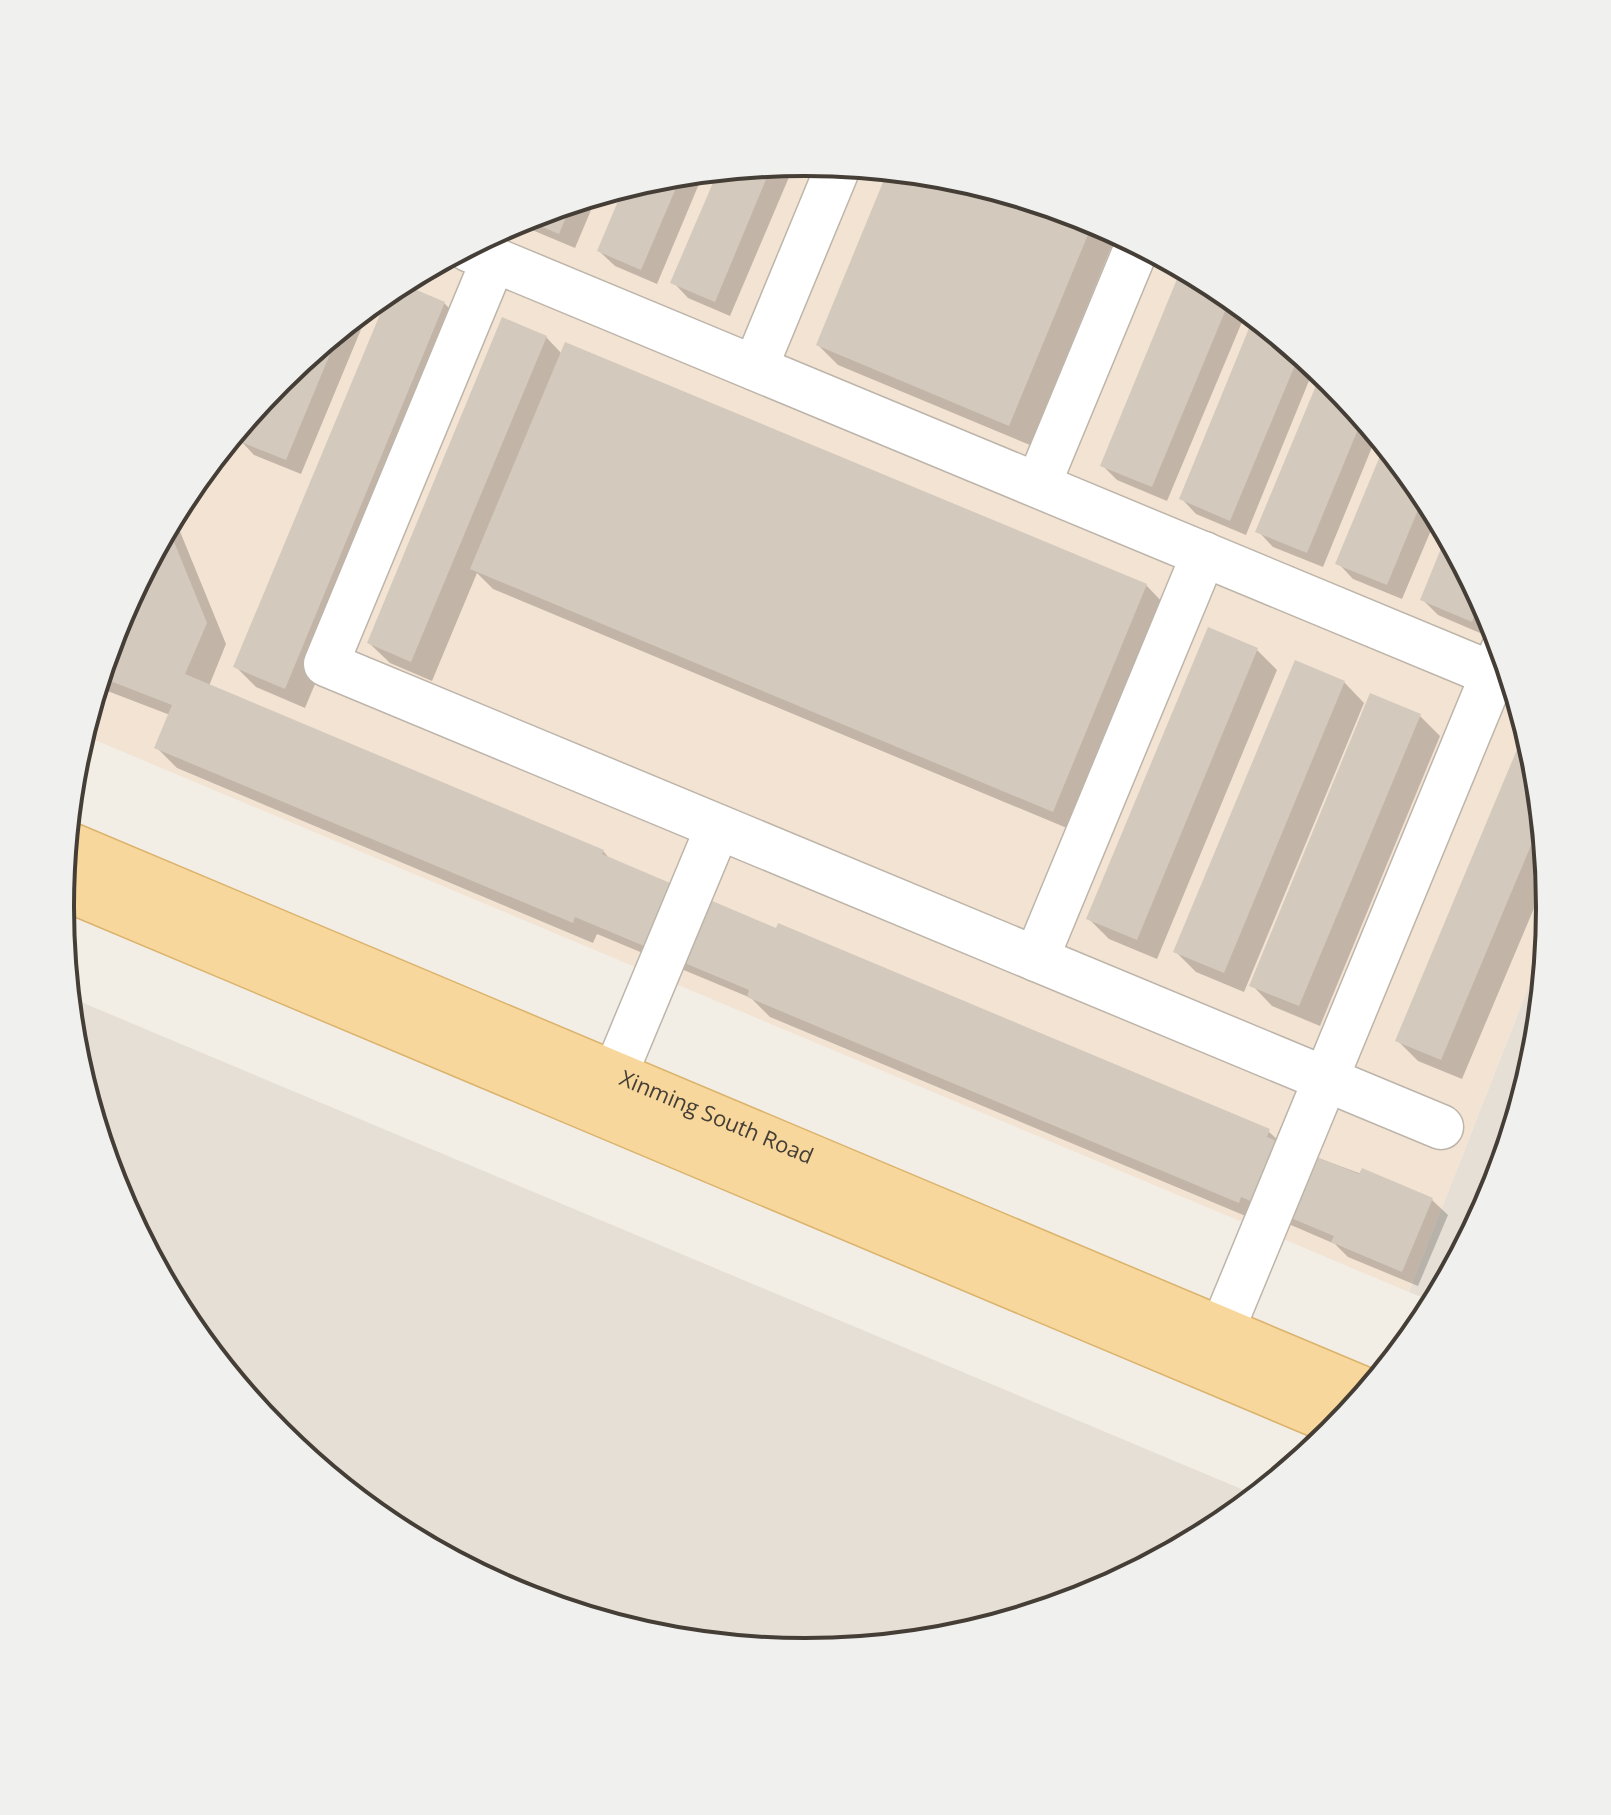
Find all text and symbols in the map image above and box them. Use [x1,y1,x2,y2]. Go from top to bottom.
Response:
street label: Xinming South Road [616,1062,818,1170]

